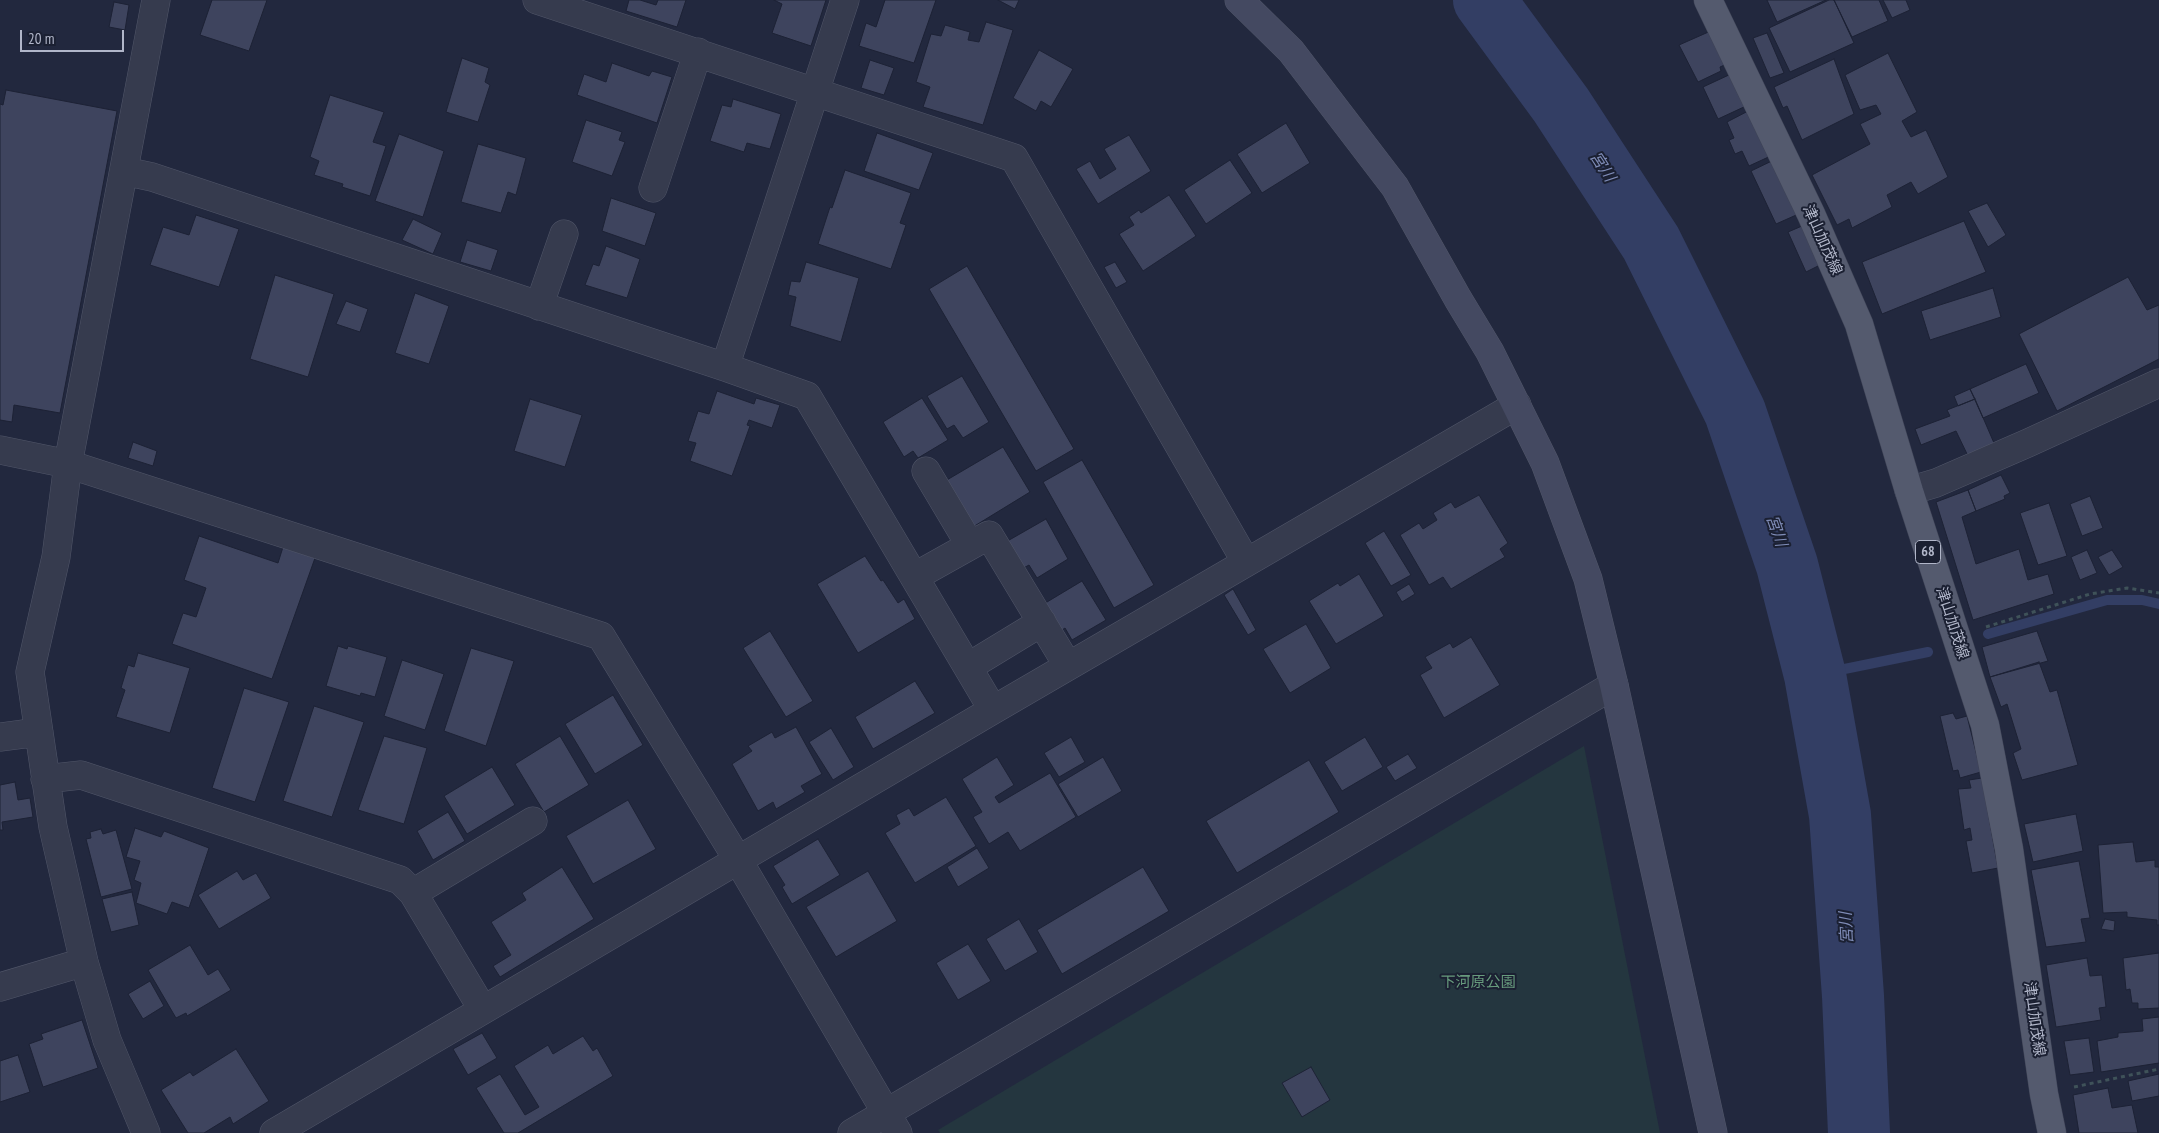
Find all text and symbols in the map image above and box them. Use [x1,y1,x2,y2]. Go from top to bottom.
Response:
scale bar [22,20,126,52]
text: 20 m [28,29,54,48]
water label: 宮川 [1585,148,1619,186]
street label: 津山加茂線 [1799,202,1845,278]
water label: 宮川 [1762,513,1790,549]
road number: 68 [1916,540,1940,564]
street label: 津山加茂線 [1932,585,1972,661]
water label: 宮川 [1837,912,1857,944]
park label: 下河原公園 [1441,974,1515,992]
street label: 津山加茂線 [2020,981,2048,1057]

